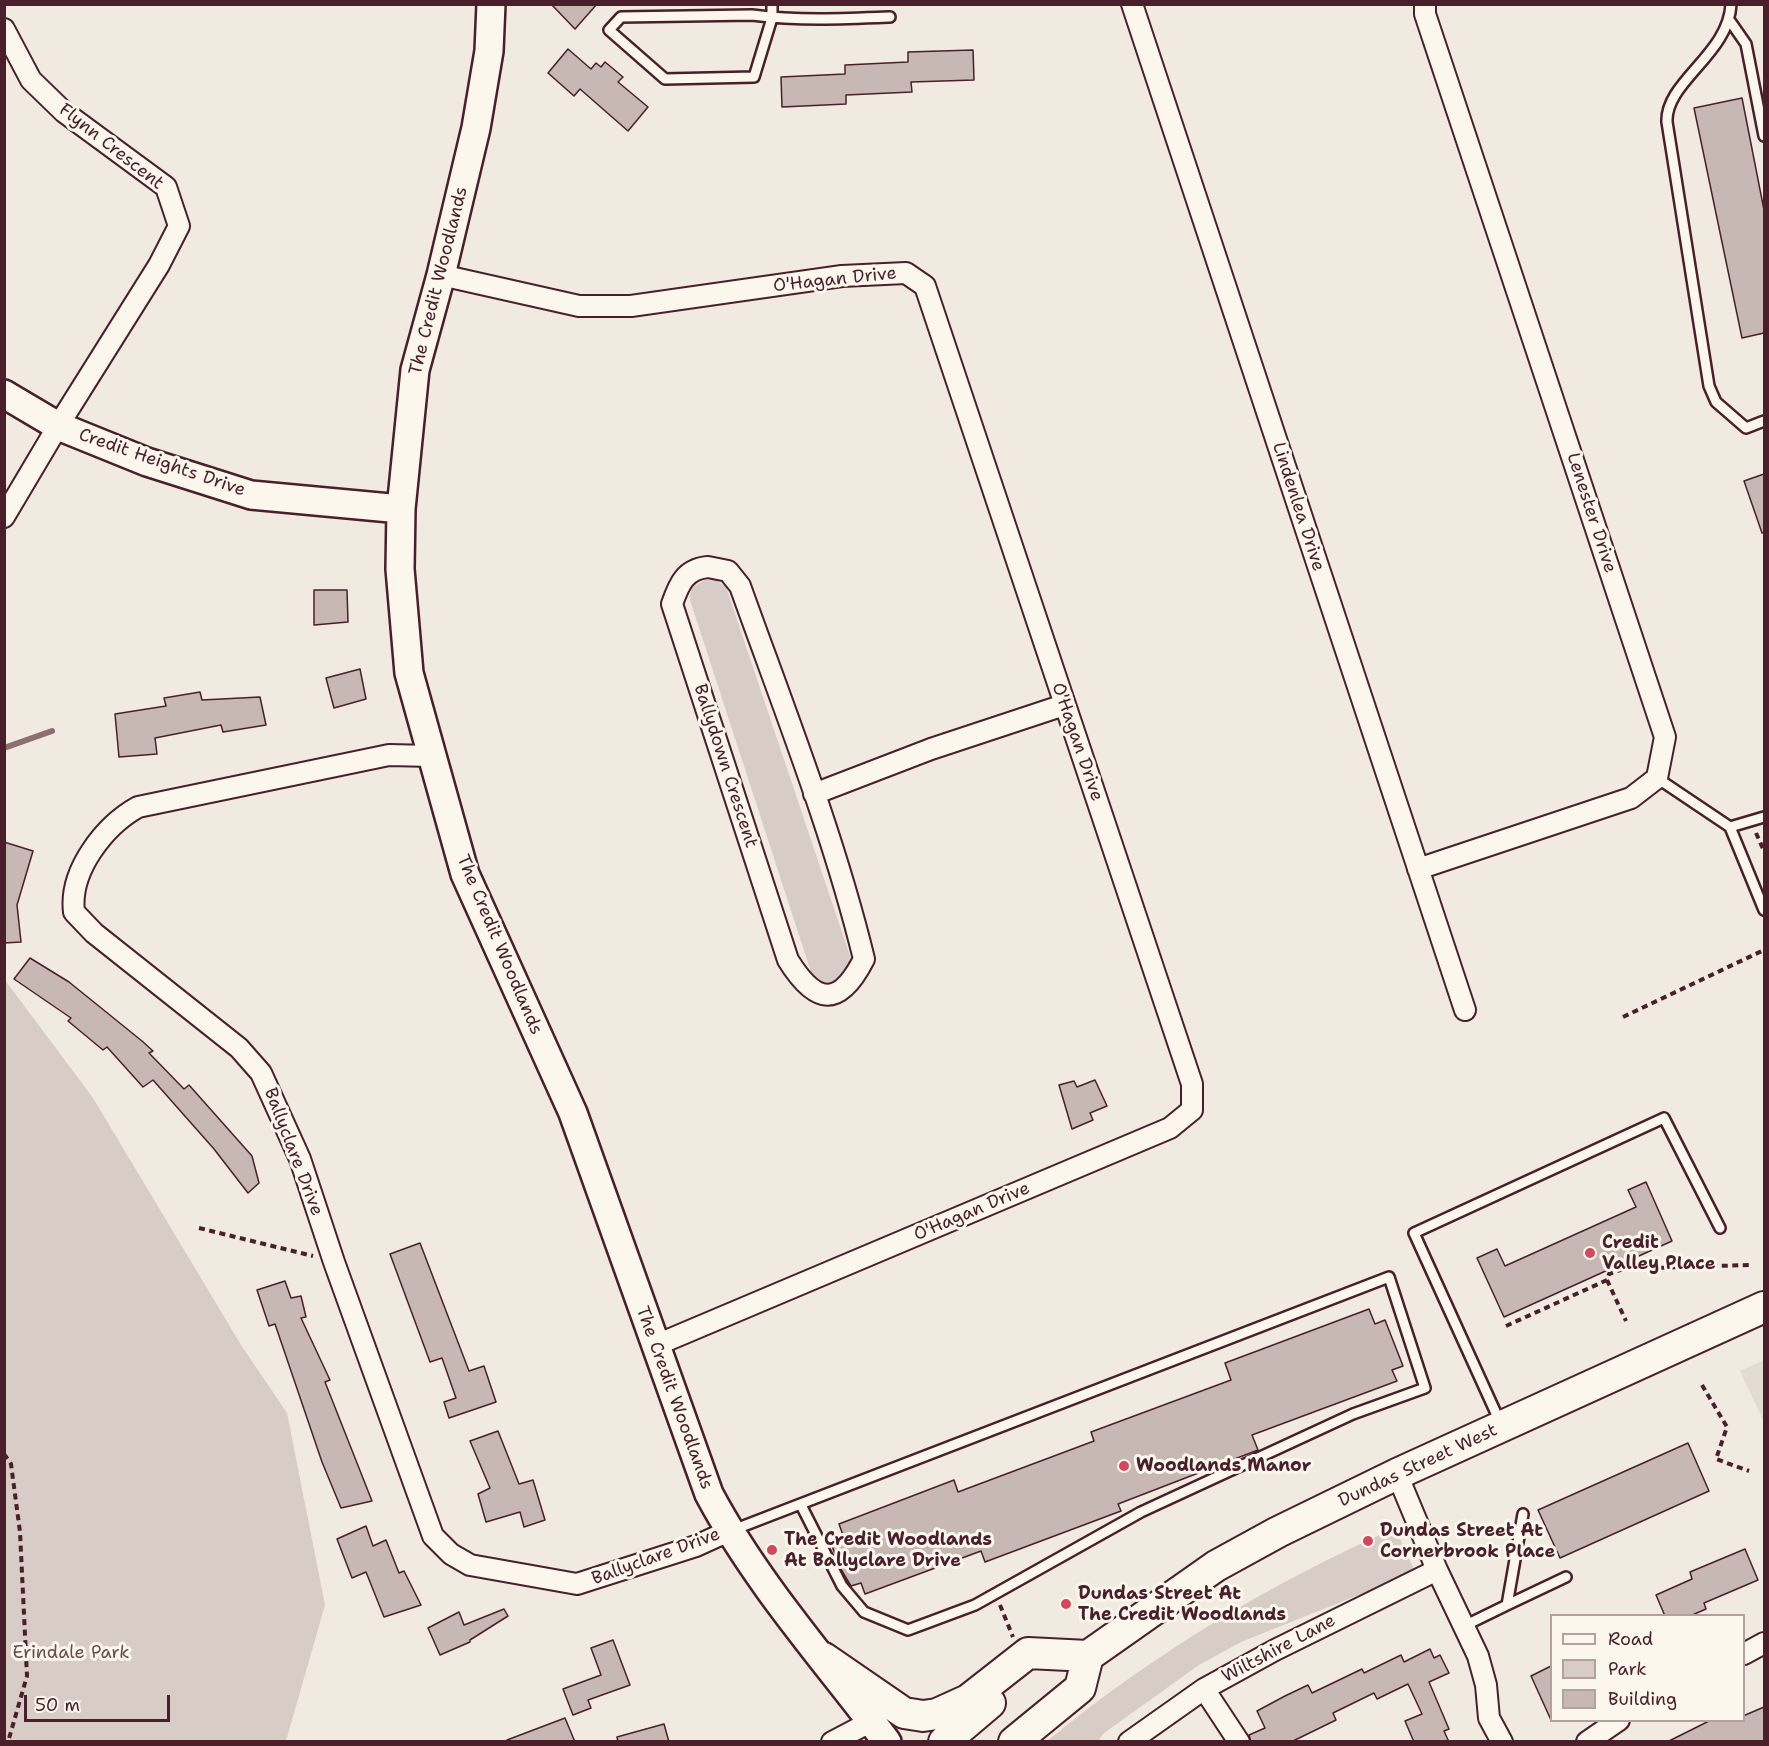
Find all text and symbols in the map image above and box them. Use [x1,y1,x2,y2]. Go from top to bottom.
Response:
street label: Flynn Crescent [54,99,168,195]
street label: The Credit Woodlands [405,185,473,377]
street label: O'Hagan Drive [772,263,898,297]
street label: Credit Heights Drive [76,424,248,502]
street label: Lindenlea Drive [1267,440,1329,574]
street label: Lenester Drive [1561,450,1621,576]
street label: O'Hagan Drive [1047,680,1107,804]
street label: Ballydown Crescent [688,681,762,851]
street label: The Credit Woodlands [451,852,547,1038]
street label: Ballyclare Drive [259,1085,327,1219]
street label: O'Hagan Drive [911,1178,1033,1246]
place label: Credit Valley Place [1602,1232,1715,1274]
marker: Credit Valley Place [1583,1246,1597,1260]
street label: The Credit Woodlands [631,1303,717,1493]
street label: Dundas Street West [1335,1420,1501,1512]
place label: Woodlands Manor [1136,1455,1311,1477]
marker: Woodlands Manor [1117,1459,1131,1473]
place label: Dundas Street At Cornerbrook Place [1380,1520,1555,1562]
street label: Ballyclare Drive [589,1524,723,1590]
place label: The Credit Woodlands At Ballyclare Drive [784,1529,992,1572]
marker: Dundas Street At Cornerbrook Place [1361,1534,1375,1548]
marker: The Credit Woodlands At Ballyclare Drive [765,1543,779,1557]
place label: Dundas Street At The Credit Woodlands [1078,1583,1286,1626]
marker: Dundas Street At The Credit Woodlands [1059,1597,1073,1611]
street label: Wiltshire Lane [1219,1610,1339,1688]
legend [1550,1614,1745,1722]
text: Road [1608,1627,1653,1651]
park label: Erindale Park [12,1642,130,1664]
text: Park [1608,1657,1647,1681]
scale bar [27,1683,172,1721]
text: Building [1608,1687,1677,1711]
text: 50 m [35,1693,80,1717]

